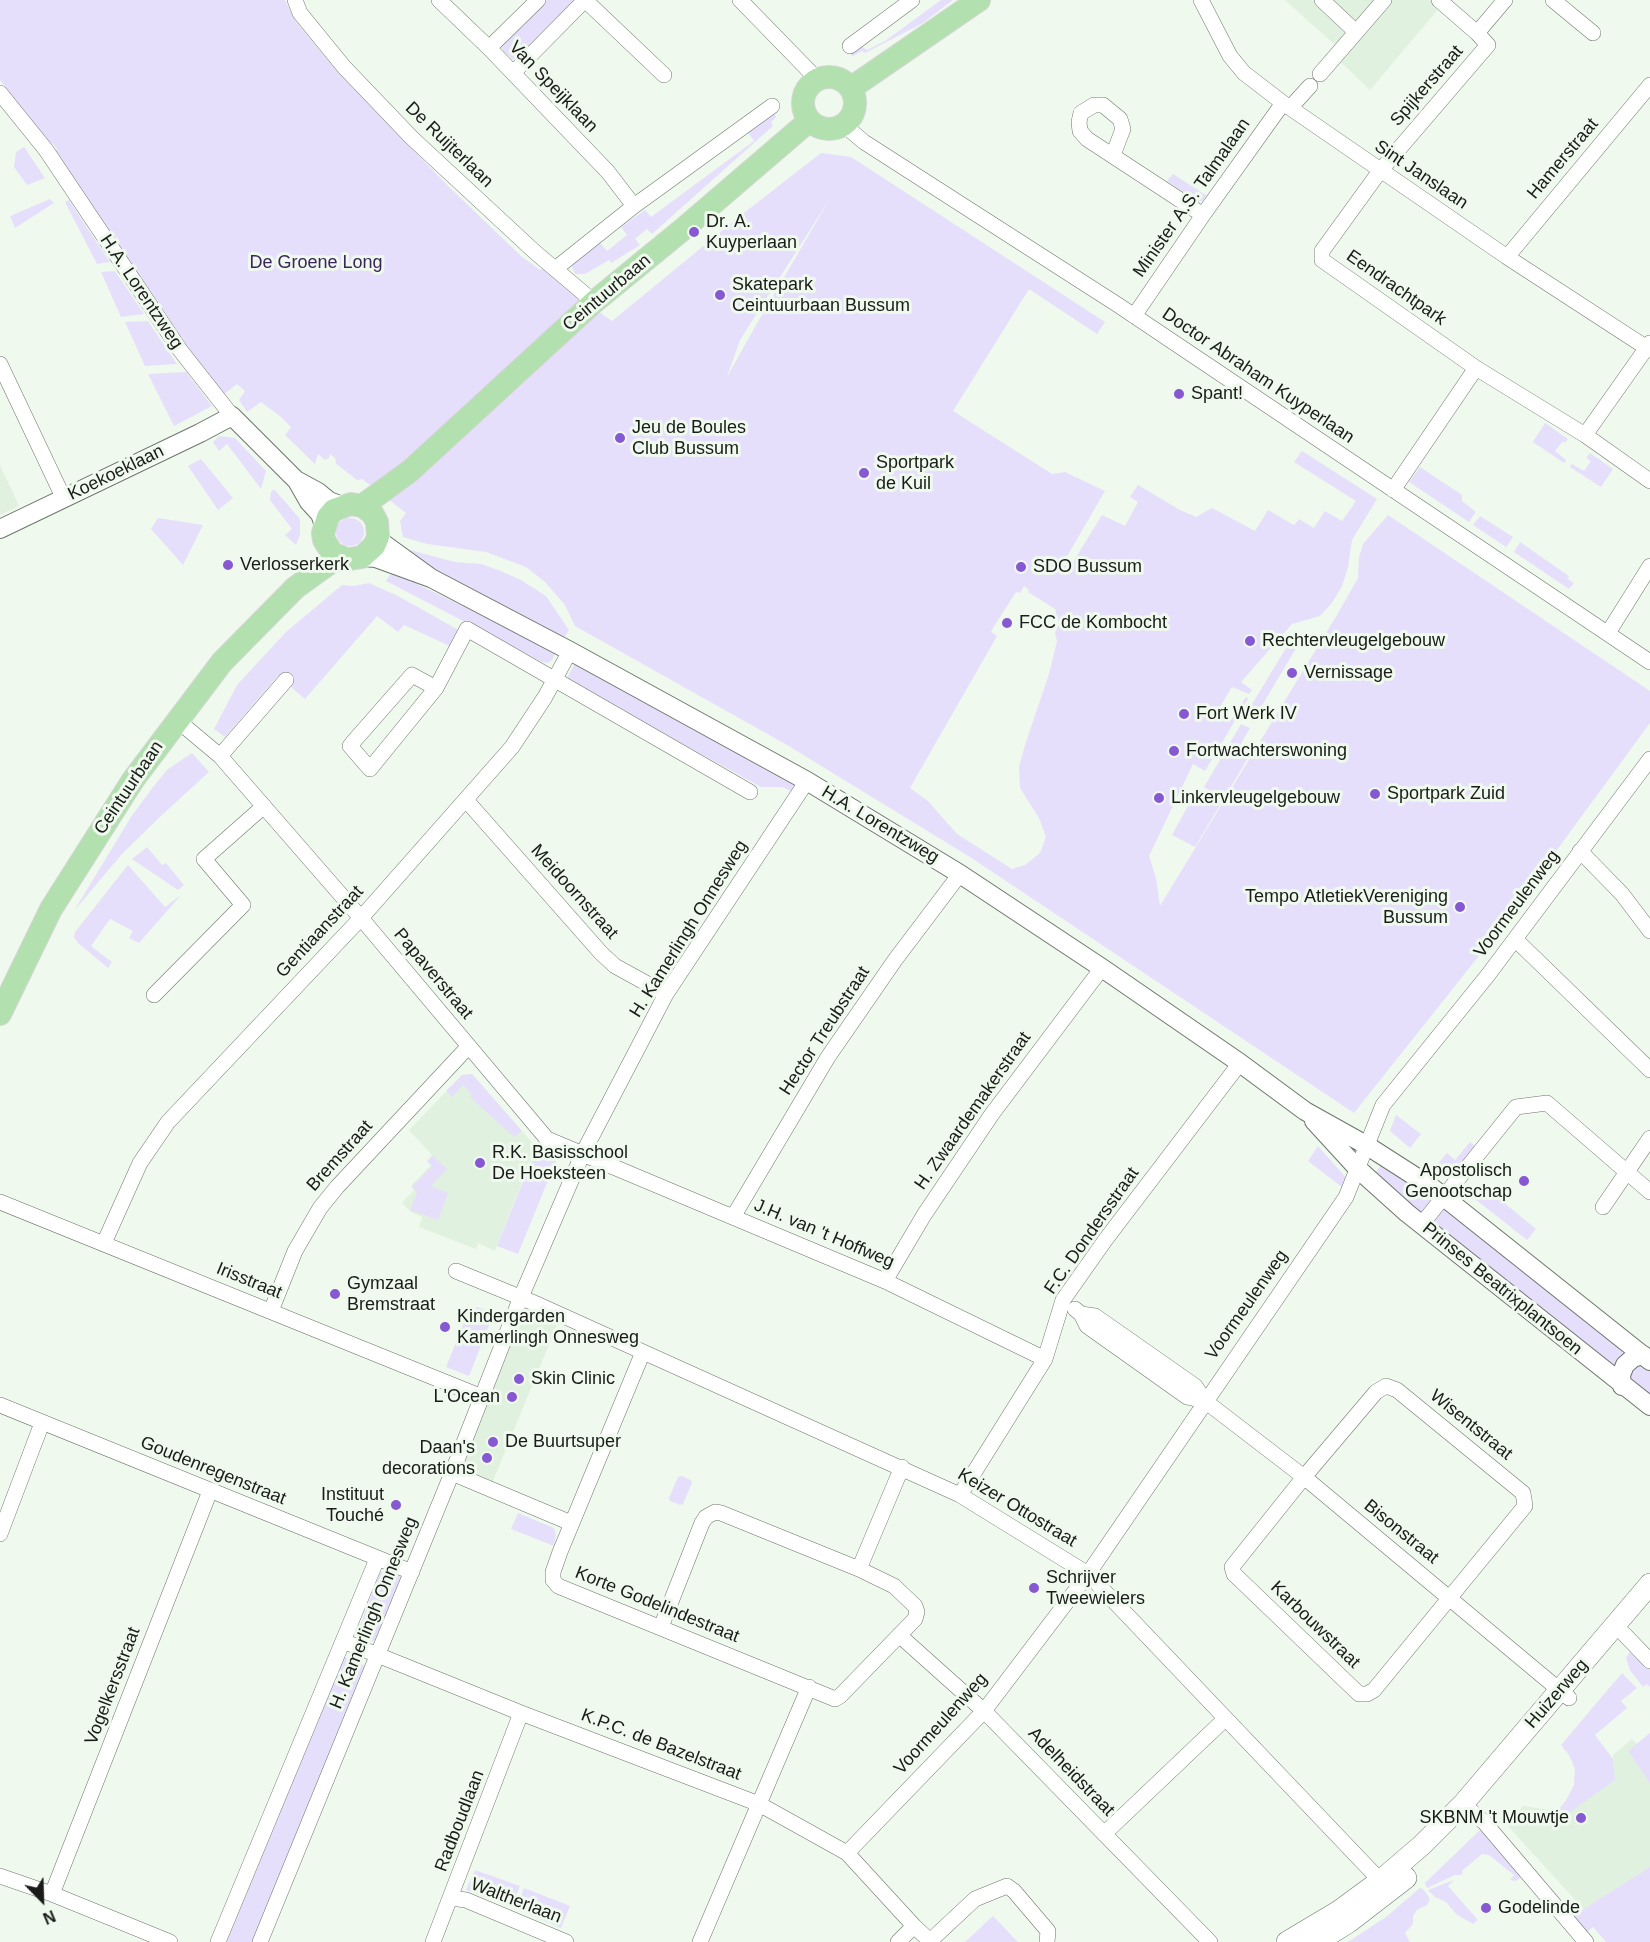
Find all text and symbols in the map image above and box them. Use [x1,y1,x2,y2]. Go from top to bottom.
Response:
street label: Van Speijklaan [504,37,602,137]
street label: Spijkerstraat [1386,41,1468,131]
street label: De Ruijterlaan [400,98,498,192]
street label: Minister A.S. Talmalaan [1129,114,1255,282]
street label: Hamerstraat [1523,114,1603,204]
street label: Sint Janslaan [1370,136,1472,214]
place label: Dr. A. Kuyperlaan [706,211,797,254]
marker: Dr. A. Kuyperlaan [687,225,701,239]
street label: H.A. Lorentzweg [95,231,187,353]
street label: Eendrachtpark [1342,246,1450,330]
street label: Ceintuurbaan [559,250,655,336]
park label: De Groene Long [249,252,383,274]
place label: Skatepark Ceintuurbaan Bussum [732,274,910,316]
marker: Skatepark Ceintuurbaan Bussum [713,288,727,302]
street label: Doctor Abraham Kuyperlaan [1158,304,1358,448]
place label: Spant! [1191,383,1243,405]
marker: Spant! [1172,387,1186,401]
place label: Jeu de Boules Club Bussum [632,417,746,460]
marker: Jeu de Boules Club Bussum [613,431,627,445]
street label: Koekoeklaan [64,440,168,506]
place label: Sportpark de Kuil [876,452,954,494]
marker: Sportpark de Kuil [857,466,871,480]
place label: Verlosserkerk [240,554,349,576]
place label: SDO Bussum [1033,556,1142,578]
marker: Verlosserkerk [221,558,235,572]
marker: SDO Bussum [1014,560,1028,574]
place label: FCC de Kombocht [1019,612,1167,634]
marker: FCC de Kombocht [1000,616,1014,630]
place label: Rechtervleugelgebouw [1262,630,1445,652]
marker: Rechtervleugelgebouw [1243,634,1257,648]
place label: Vernissage [1304,662,1393,684]
marker: Vernissage [1285,666,1299,680]
place label: Fort Werk IV [1196,703,1297,725]
marker: Fort Werk IV [1177,707,1191,721]
street label: Ceintuurbaan [90,737,168,839]
place label: Fortwachterswoning [1186,740,1347,762]
marker: Fortwachterswoning [1167,744,1181,758]
street label: H.A. Lorentzweg [817,781,943,869]
place label: Sportpark Zuid [1387,783,1505,805]
place label: Linkervleugelgebouw [1171,787,1340,809]
marker: Sportpark Zuid [1368,787,1382,801]
marker: Linkervleugelgebouw [1152,791,1166,805]
street label: H. Kamerlingh Onnesweg [625,836,753,1022]
street label: Meidoornstraat [526,840,622,944]
street label: Voormeulenweg [1470,846,1564,962]
street label: Gentiaanstraat [272,881,368,983]
place label: Tempo AtletiekVereniging Bussum [1245,886,1448,928]
marker: Tempo AtletiekVereniging Bussum [1453,900,1467,914]
street label: Papaverstraat [389,924,477,1024]
street label: Hector Treubstraat [775,962,875,1100]
street label: H. Zwaardemakerstraat [910,1028,1036,1194]
street label: Bremstraat [303,1116,377,1196]
place label: R.K. Basisschool De Hoeksteen [492,1142,628,1184]
marker: R.K. Basisschool De Hoeksteen [473,1156,487,1170]
place label: Apostolisch Genootschap [1405,1160,1512,1202]
street label: F.C. Dondersstraat [1040,1163,1144,1299]
marker: Apostolisch Genootschap [1517,1174,1531,1188]
street label: J.H. van 't Hoffweg [751,1195,897,1273]
street label: Prinses Beatrixplantsoen [1418,1218,1586,1360]
street label: Voormeulenweg [1201,1246,1293,1364]
street label: Irisstraat [213,1258,285,1304]
place label: Gymzaal Bremstraat [347,1273,435,1316]
marker: Gymzaal Bremstraat [328,1287,342,1301]
place label: Kindergarden Kamerlingh Onnesweg [457,1306,639,1348]
marker: Kindergarden Kamerlingh Onnesweg [438,1320,452,1334]
place label: Skin Clinic [531,1368,615,1390]
marker: Skin Clinic [512,1372,526,1386]
street label: Wisentstraat [1425,1385,1517,1465]
place label: L'Ocean [434,1386,500,1408]
marker: L'Ocean [505,1390,519,1404]
place label: De Buurtsuper [505,1431,621,1453]
street label: Goudenregenstraat [137,1432,289,1510]
marker: De Buurtsuper [486,1435,500,1449]
place label: Daan's decorations [382,1437,475,1480]
marker: Daan's decorations [480,1451,494,1465]
street label: Keizer Ottostraat [954,1464,1080,1552]
place label: Instituut Touché [321,1484,384,1526]
street label: Bisonstraat [1359,1495,1443,1569]
marker: Instituut Touché [389,1498,403,1512]
street label: H. Kamerlingh Onnesweg [326,1514,422,1712]
street label: Korte Godelindestraat [572,1562,742,1648]
place label: Schrijver Tweewielers [1046,1567,1145,1610]
street label: Karbouwstraat [1266,1577,1364,1673]
marker: Schrijver Tweewielers [1027,1581,1041,1595]
street label: Vogelkersstraat [81,1624,145,1748]
street label: Huizerweg [1521,1655,1593,1733]
street label: Voormeulenweg [890,1669,992,1779]
street label: K.P.C. de Bazelstraat [578,1704,744,1786]
street label: Adelheidstraat [1023,1723,1119,1821]
street label: Radboudlaan [431,1767,489,1875]
place label: SKBNM 't Mouwtje [1420,1807,1569,1829]
marker: SKBNM 't Mouwtje [1574,1811,1588,1825]
north arrow [12,1870,72,1930]
street label: Waltherlaan [468,1874,564,1928]
place label: Godelinde [1498,1897,1580,1919]
marker: Godelinde [1479,1901,1493,1915]
text: N [41,1907,58,1927]

